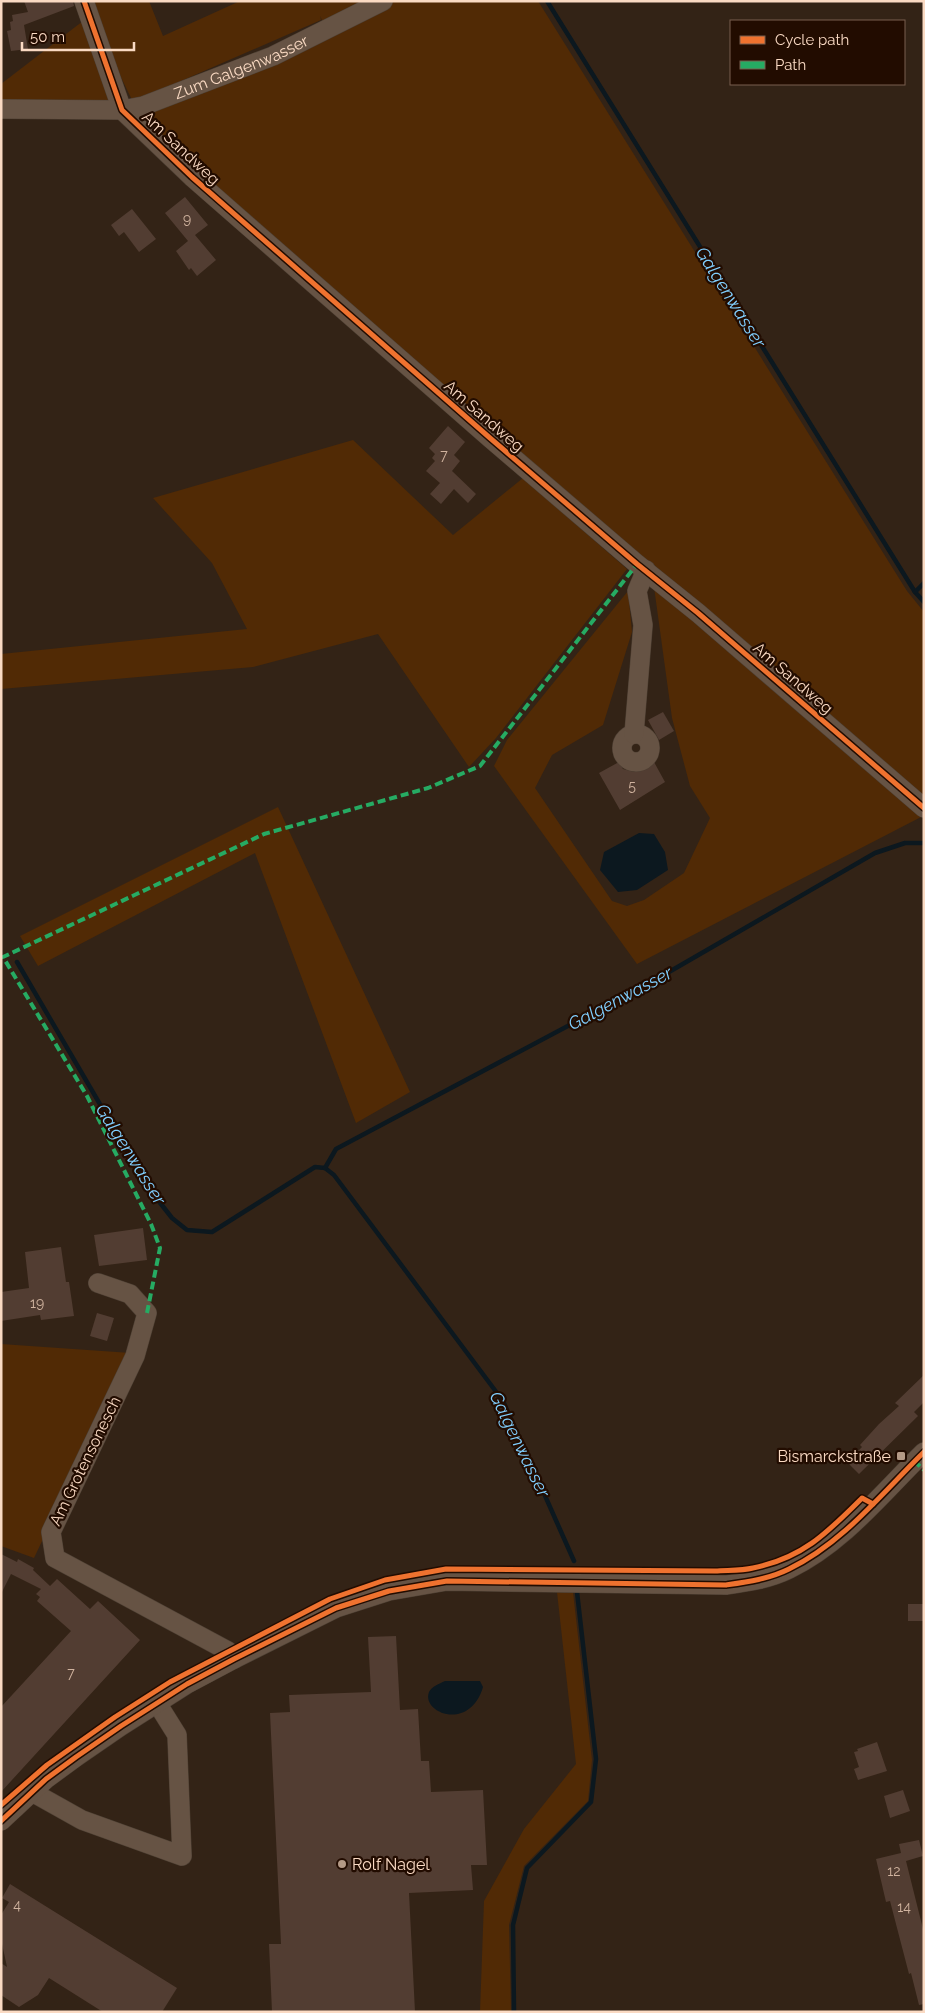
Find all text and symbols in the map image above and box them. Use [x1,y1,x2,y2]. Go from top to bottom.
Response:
scale bar [22,20,135,52]
legend [730,20,905,85]
text: 50 m [30,28,65,46]
street label: Zum Galgenwasser [171,30,312,103]
text: Cycle path [775,31,849,49]
text: Path [775,56,806,74]
street label: Am Sandweg [138,107,224,189]
house number: 9 [183,211,191,227]
water label: Galgenwasser [692,243,771,352]
street label: Am Sandweg [440,376,528,456]
house number: 7 [440,447,448,463]
street label: Am Sandweg [749,638,837,718]
house number: 5 [628,778,636,794]
water label: Galgenwasser [564,961,676,1034]
water label: Galgenwasser [92,1100,171,1209]
house number: 19 [30,1295,44,1311]
water label: Galgenwasser [485,1388,555,1501]
street label: Am Grotensonesch [45,1393,125,1529]
place label: Bismarckstraße [777,1447,891,1466]
marker: Bismarckstraße [895,1450,907,1462]
house number: 7 [67,1665,75,1681]
place label: Rolf Nagel [352,1855,430,1874]
marker: Rolf Nagel [336,1858,348,1870]
house number: 12 [887,1863,901,1879]
house number: 4 [13,1897,21,1913]
house number: 14 [897,1899,911,1915]

